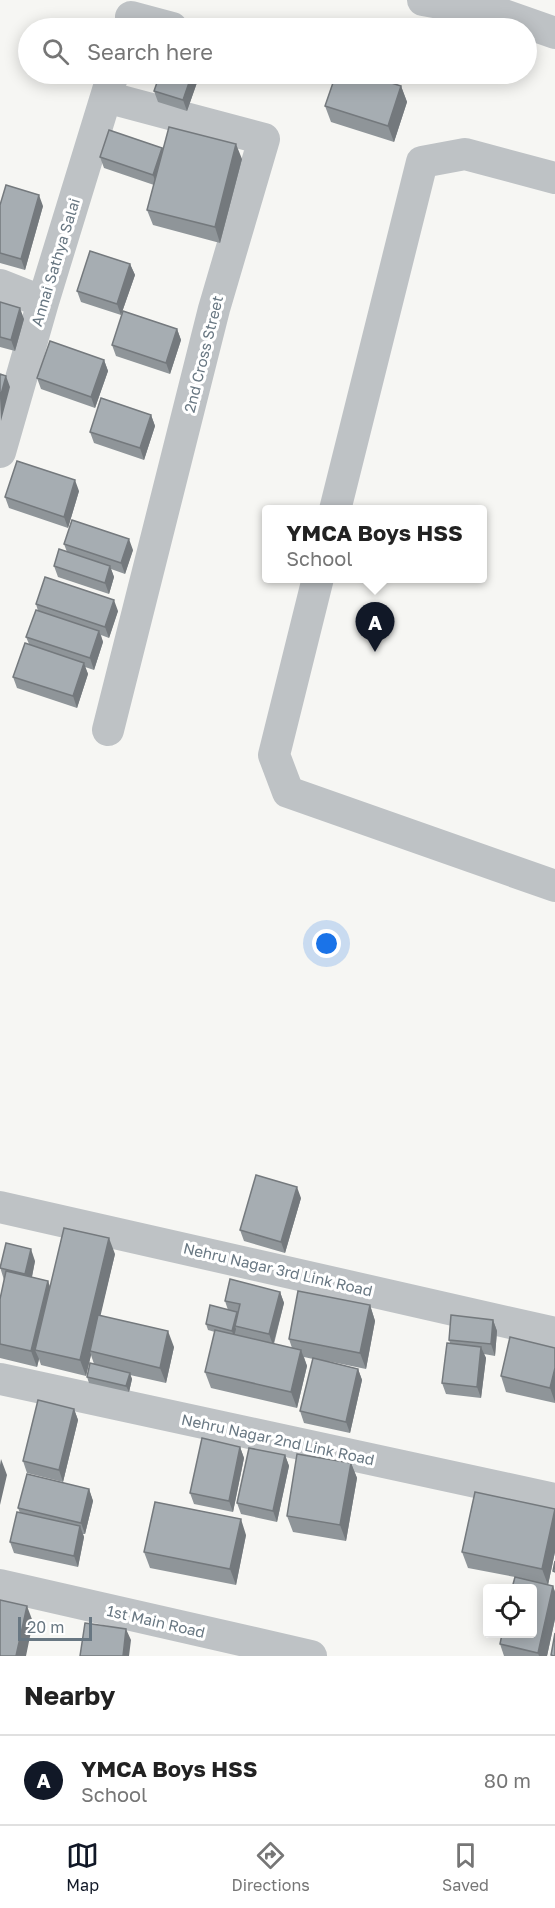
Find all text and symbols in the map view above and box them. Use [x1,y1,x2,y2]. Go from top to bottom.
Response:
search box [18,18,537,84]
icon: search [39,35,72,68]
text: Search here [87,38,213,65]
street label: Annai Sathya Salai [27,196,83,328]
street label: 2nd Cross Street [180,294,226,414]
popup [262,505,487,583]
text: YMCA Boys HSS [286,519,463,546]
text: School [286,546,353,570]
pin: A [356,602,394,652]
your location [312,929,341,958]
street label: Nehru Nagar 3rd Link Road [182,1238,374,1300]
street label: Nehru Nagar 2nd Link Road [180,1410,376,1468]
map controls [483,1584,537,1638]
button: locate [483,1584,537,1638]
street label: 1st Main Road [105,1601,207,1641]
scale bar [18,1614,92,1642]
text: 20 m [27,1617,64,1637]
text: Nearby [24,1680,115,1711]
text: YMCA Boys HSS [81,1755,258,1782]
text: A [36,1768,51,1792]
text: 80 m [484,1768,531,1792]
text: School [81,1782,147,1806]
tab: Map [66,1839,99,1895]
tab: Directions [232,1839,310,1895]
tab: Saved [442,1839,489,1895]

